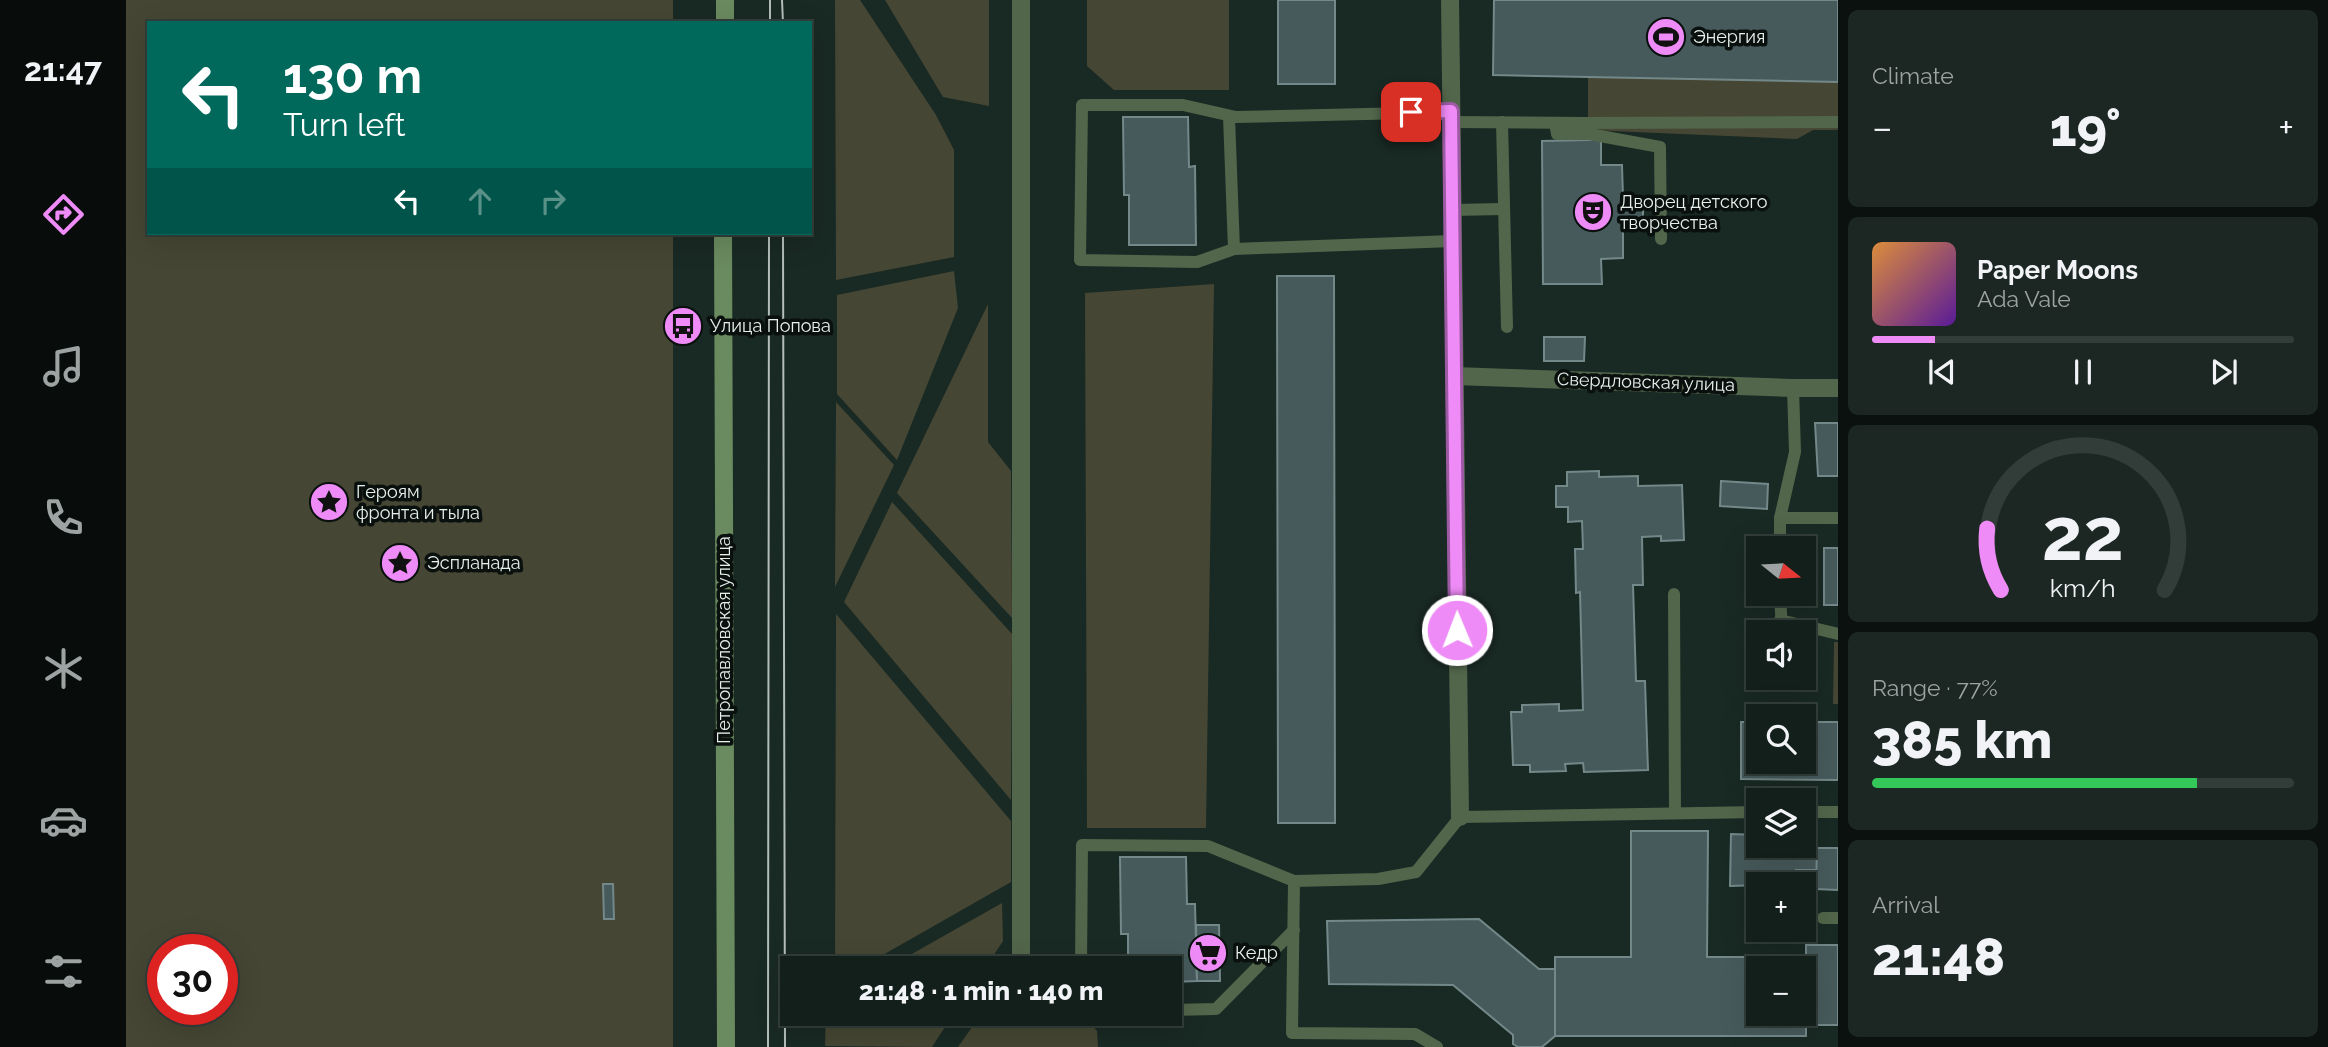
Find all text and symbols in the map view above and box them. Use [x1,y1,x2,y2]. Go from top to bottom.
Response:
sports icon: Энергия [1645,16,1687,58]
place label: Энергия [1693,26,1765,47]
text: 130 m [283,47,422,104]
icon: left [168,49,259,140]
text: 21:47 [24,51,102,88]
text: Climate [1872,62,1954,89]
pin [1381,82,1441,142]
icon: arrive [1392,93,1430,131]
text: 19° [2050,97,2121,158]
text: − [1872,105,1892,150]
text: + [2278,105,2294,150]
text: Turn left [283,106,405,143]
icon: left [388,182,426,220]
icon: ahead [461,182,499,220]
icon: right [534,182,572,220]
icon: directions [39,190,88,239]
theatre icon: Дворец детского творчества [1572,191,1614,233]
place label: Дворец детского творчества [1620,191,1768,233]
text: Paper Moons [1977,255,2138,285]
text: Ada Vale [1977,285,2071,312]
bus stop icon: Улица Попова [662,305,704,347]
place label: Улица Попова [710,315,831,336]
icon: music [39,342,88,391]
icon: previous [1923,353,1961,391]
icon: pause [2064,353,2102,391]
icon: next [2205,353,2243,391]
street label: Свердловская улица [1557,368,1735,395]
place icon: Героям фронта и тыла [308,481,350,523]
place label: Героям фронта и тыла [356,481,480,523]
text: 22 [2042,492,2124,577]
icon: phone [39,493,88,542]
street label: Петропавловская улица [713,536,734,744]
north arrow [1746,536,1816,606]
map controls [1746,536,1816,1026]
place icon: Эспланада [379,542,421,584]
place label: Эспланада [427,552,521,573]
text: km/h [2050,572,2116,602]
position arrow [1420,593,1494,667]
button: sound [1746,620,1816,690]
icon: climate [39,644,88,693]
text: Range · 77% [1872,674,1998,701]
button: search [1746,704,1816,774]
text: 385 km [1872,709,2053,770]
button: layers [1746,788,1816,858]
icon: car [39,796,88,845]
button: + [1746,872,1816,942]
text: Arrival [1872,891,1939,918]
text: 21:48 [1872,926,2005,987]
supermarket icon: Кедр [1187,932,1229,974]
speed limit sign: 30 [147,934,238,1025]
place label: Кедр [1235,942,1278,963]
icon: filters [39,947,88,996]
button: − [1746,956,1816,1026]
text: 21:48 · 1 min · 140 m [859,976,1103,1006]

